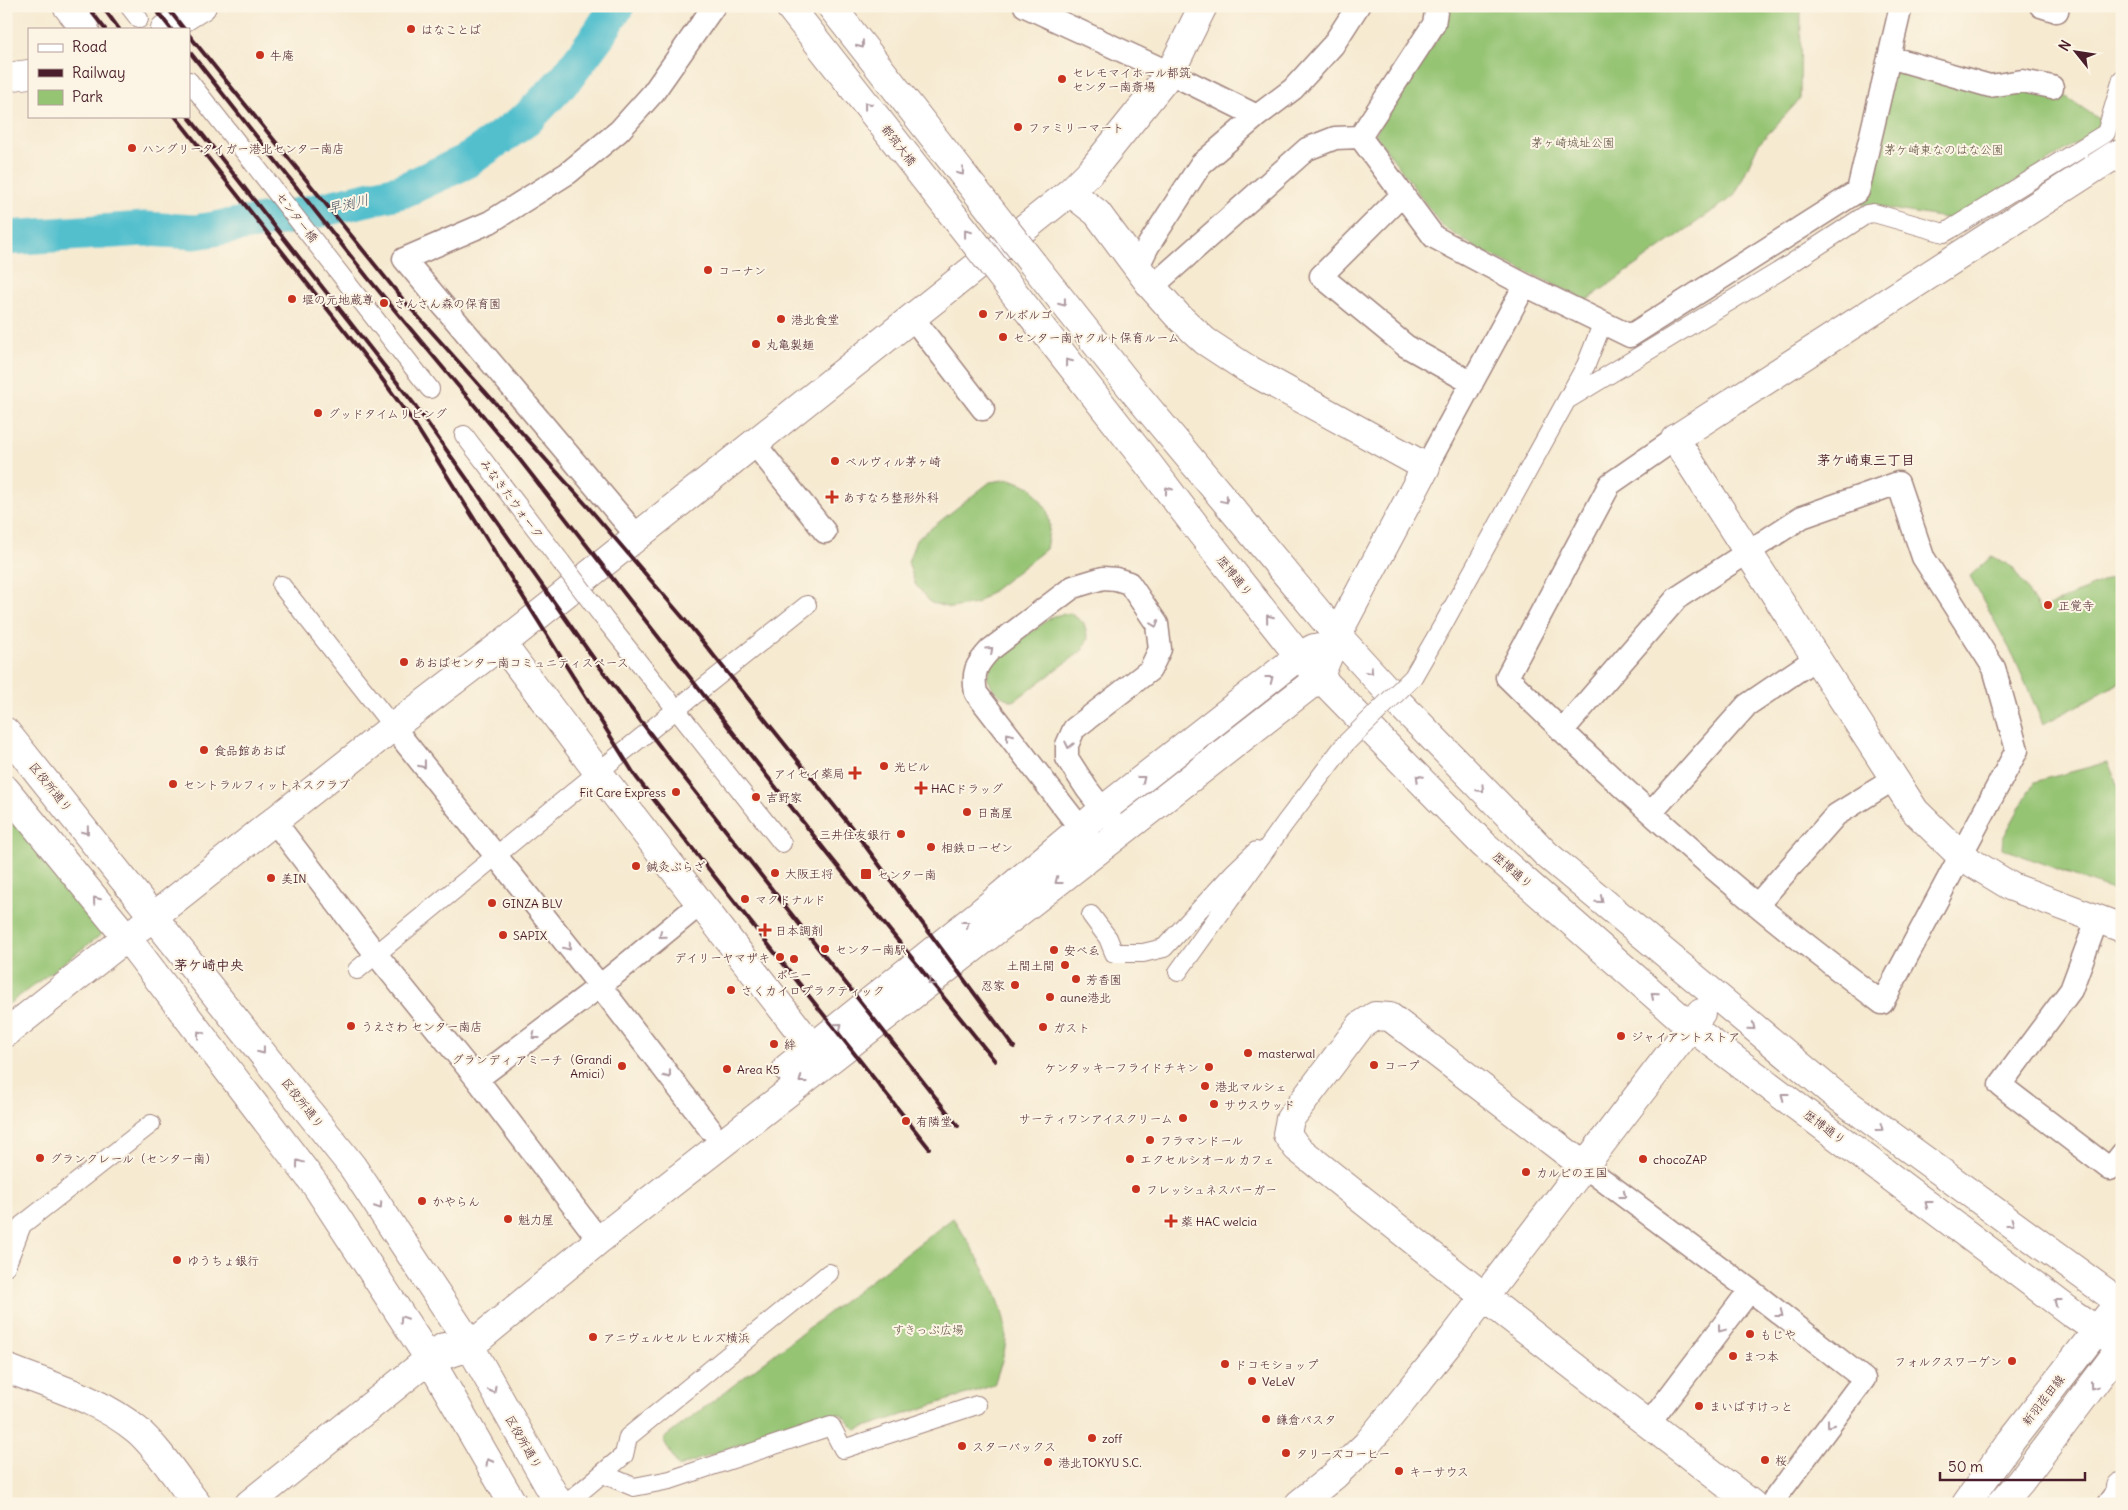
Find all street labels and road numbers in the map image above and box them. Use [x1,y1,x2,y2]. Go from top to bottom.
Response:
street label: 都筑大橋 [878,121,920,169]
street label: センター橋 [273,189,321,245]
street label: みなきたウォーク [477,456,547,542]
street label: 歴博通り [1214,553,1256,599]
street label: 区役所通り [26,759,76,815]
street label: 歴博通り [1490,849,1536,891]
street label: 区役所通り [279,1075,327,1131]
street label: 歴博通り [1801,1107,1849,1147]
street label: 新羽荏田線 [2019,1372,2067,1428]
street label: 区役所通り [503,1412,545,1472]

